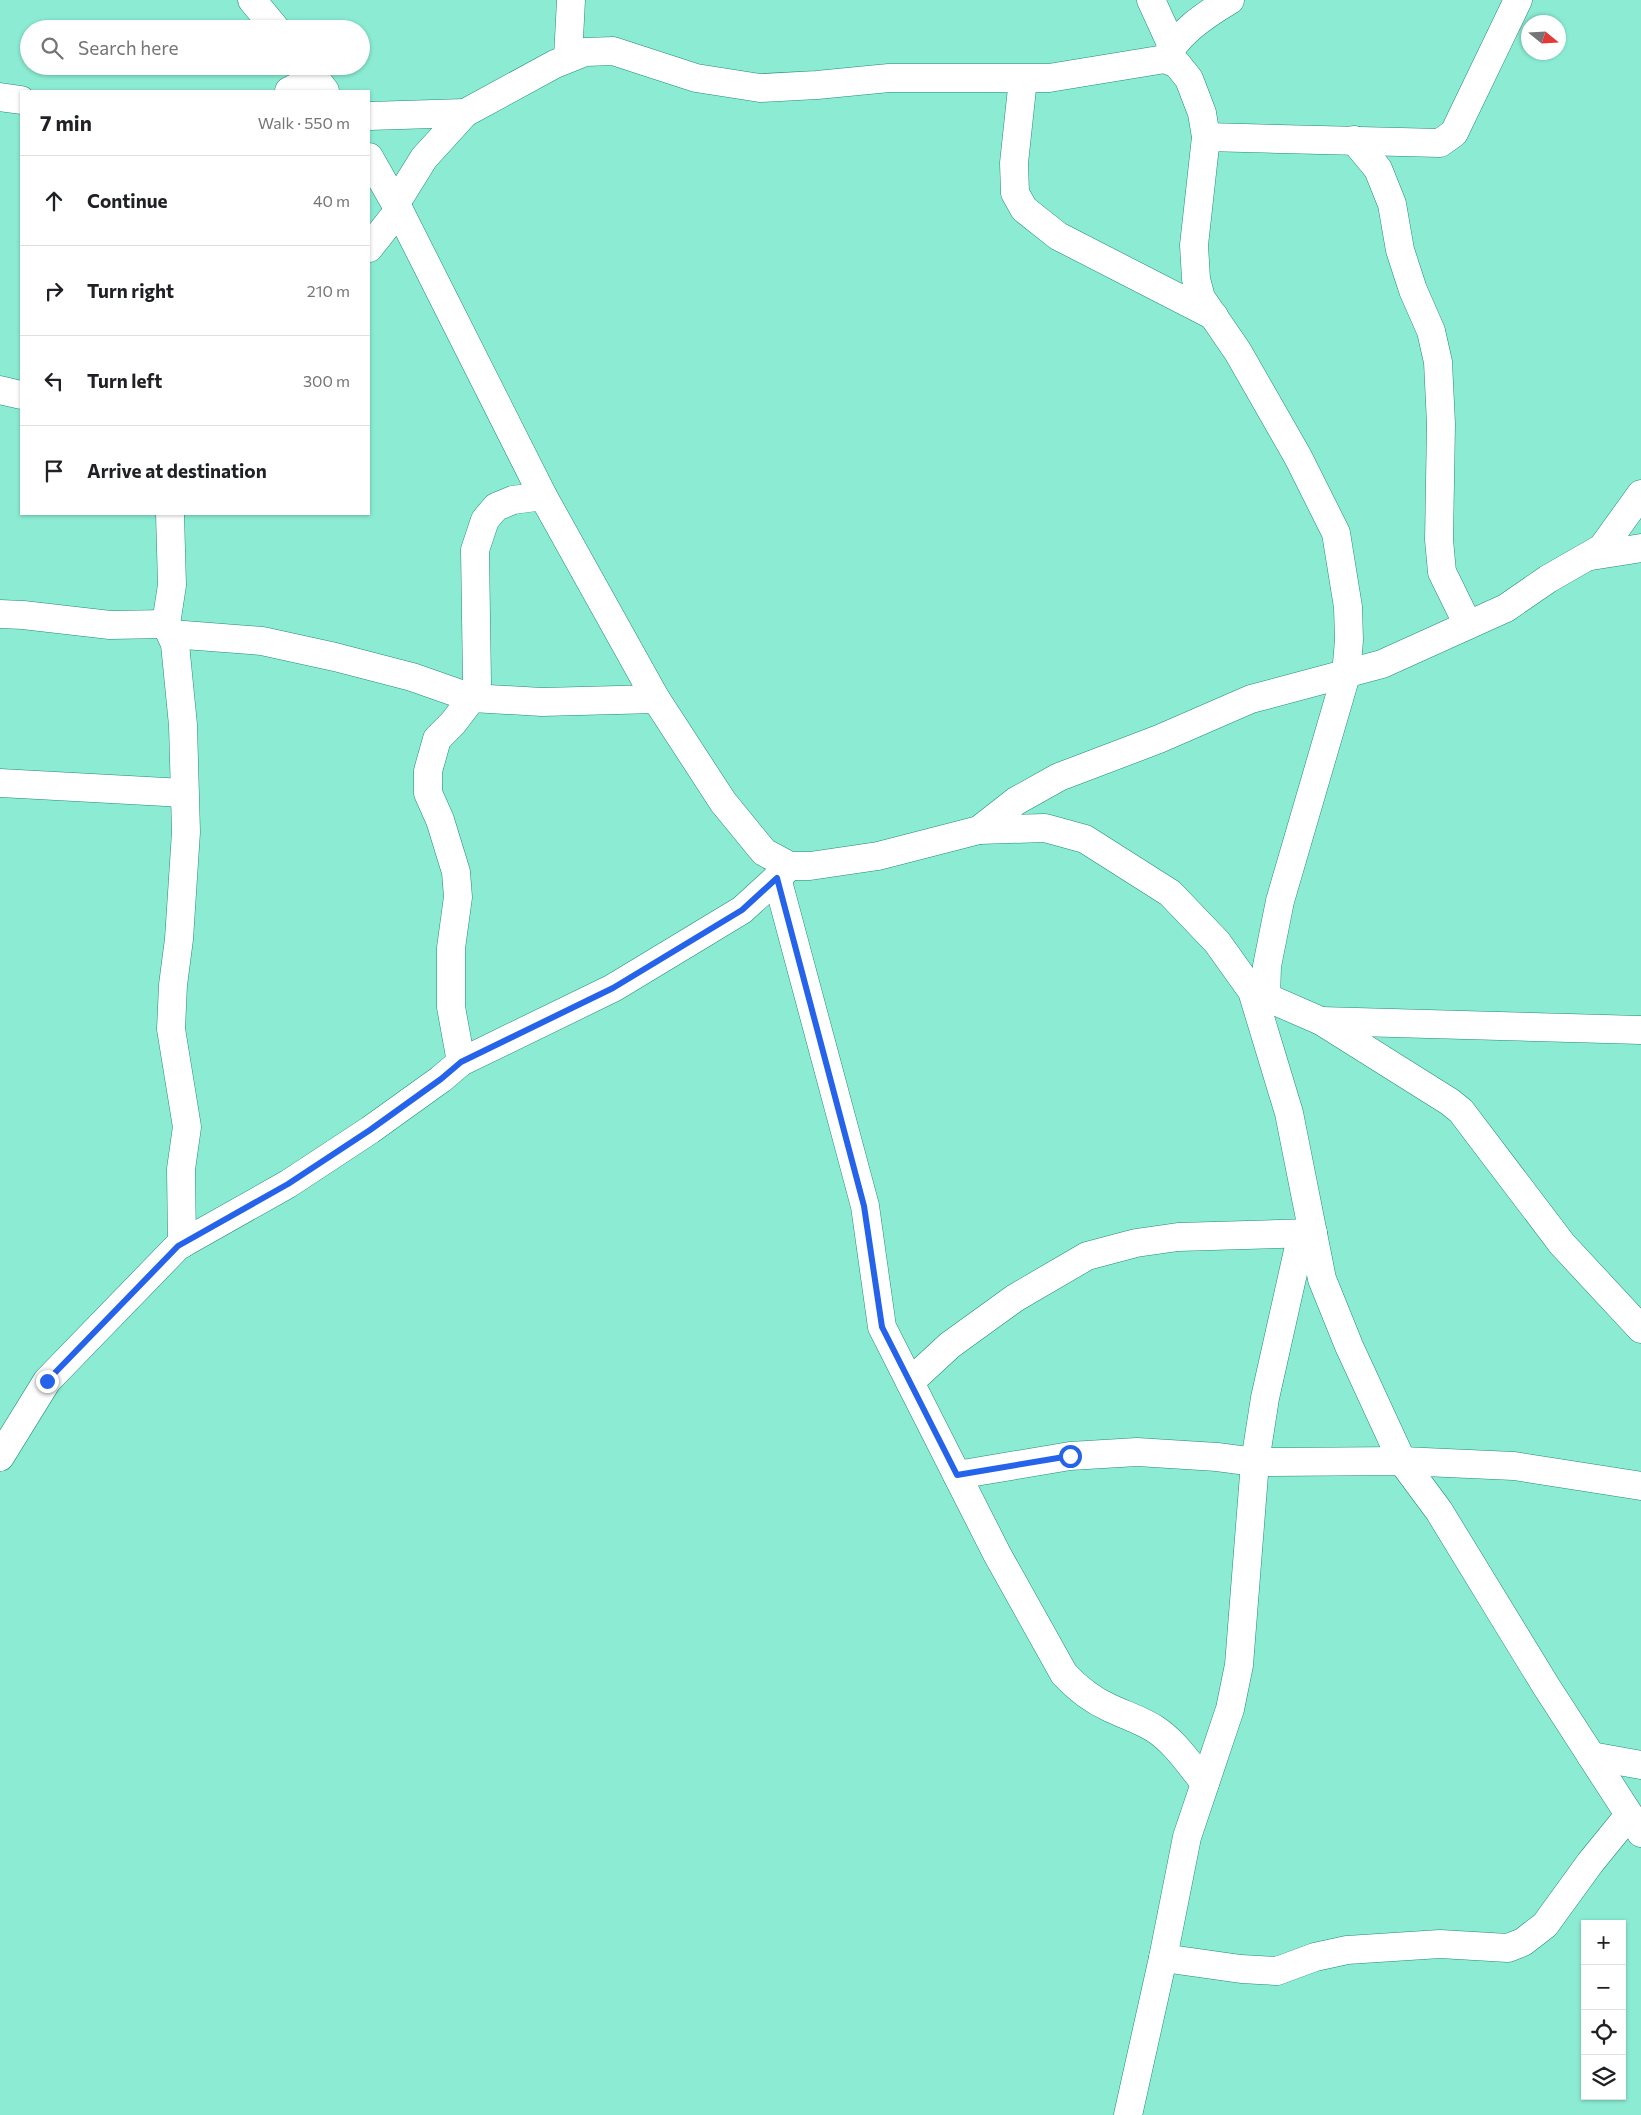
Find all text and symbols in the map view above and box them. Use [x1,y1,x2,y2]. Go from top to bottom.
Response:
north arrow [1521,15,1566,60]
search box [20,20,370,75]
icon: search [38,34,66,62]
text: Search here [78,36,178,59]
text: 7 min [40,110,92,135]
text: Walk · 550 m [258,113,350,132]
icon: ahead [40,187,68,215]
text: Continue [87,189,167,212]
text: 40 m [313,191,350,210]
icon: right [40,277,68,305]
text: Turn right [87,279,174,302]
text: 210 m [307,281,350,300]
icon: left [40,367,68,395]
text: Turn left [87,369,162,392]
text: 300 m [303,371,350,390]
icon: arrive [40,457,68,485]
text: Arrive at destination [87,459,267,482]
route end [36,1370,59,1393]
route start [1059,1445,1082,1468]
map controls [1581,1920,1626,2100]
button: + [1581,1920,1626,1965]
button: − [1581,1965,1626,2010]
button: locate [1581,2010,1626,2055]
button: layers [1581,2055,1626,2100]

